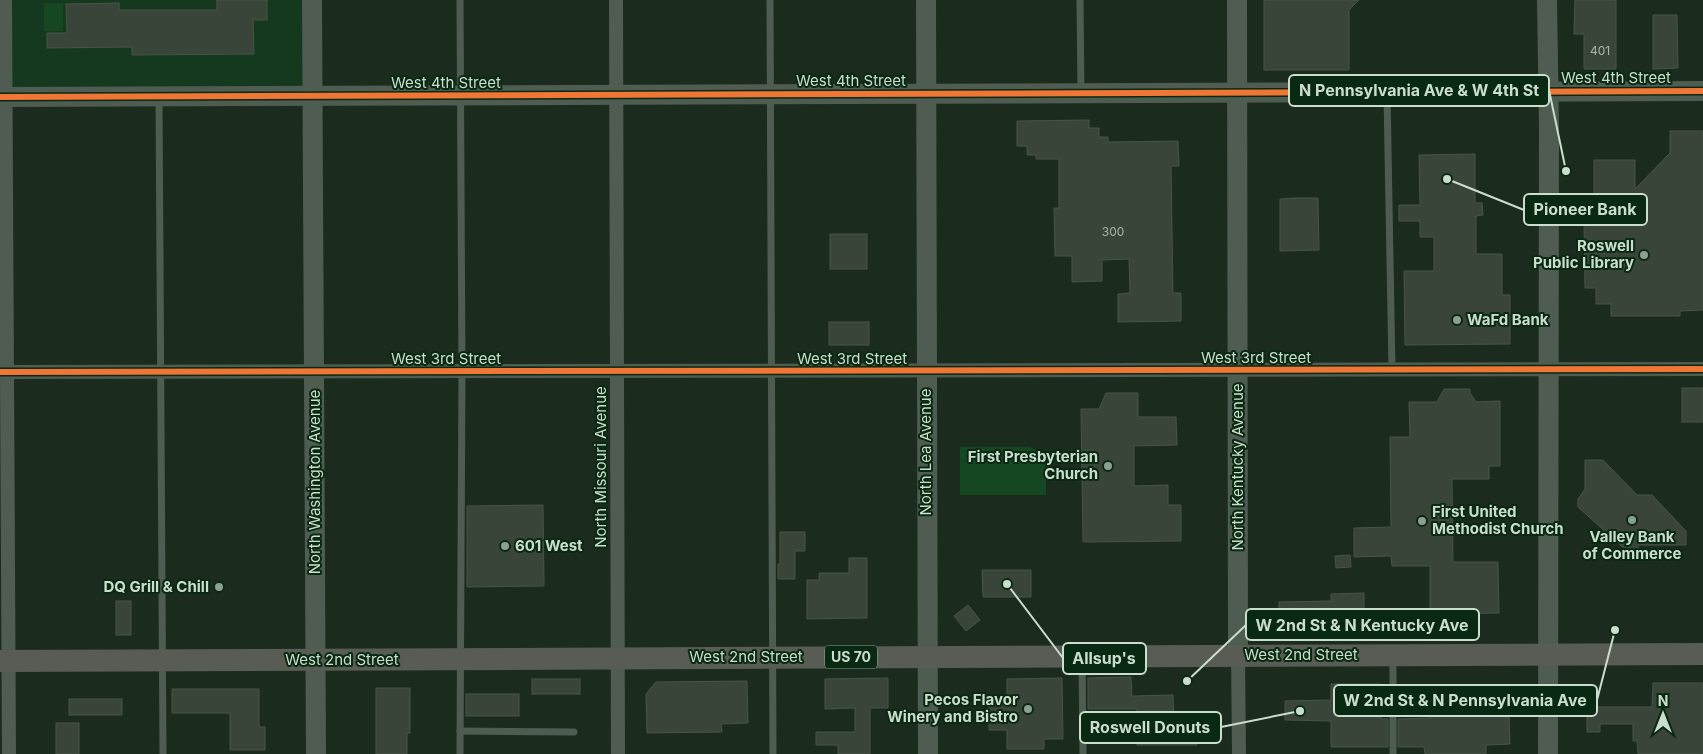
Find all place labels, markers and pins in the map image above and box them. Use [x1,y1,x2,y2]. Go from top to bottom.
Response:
callout: N Pennsylvania Ave & W 4th St [1289,75,1549,106]
callout: Pioneer Bank [1524,194,1647,225]
place label: Roswell Public Library [1533,236,1634,272]
marker: Roswell Public Library [1638,249,1650,261]
place label: WaFd Bank [1467,310,1549,329]
marker: WaFd Bank [1451,314,1463,326]
place label: First Presbyterian Church [968,447,1098,483]
marker: First Presbyterian Church [1102,460,1114,472]
place label: First United Methodist Church [1432,502,1564,538]
marker: Valley Bank of Commerce [1626,514,1638,526]
marker: First United Methodist Church [1416,515,1428,527]
place label: Valley Bank of Commerce [1583,527,1681,563]
place label: 601 West [515,536,583,555]
marker: 601 West [499,540,511,552]
place label: DQ Grill & Chill [103,577,209,596]
marker: DQ Grill & Chill [213,581,225,593]
callout: W 2nd St & N Kentucky Ave [1246,609,1479,640]
callout: Allsup's [1063,643,1146,674]
callout: W 2nd St & N Pennsylvania Ave [1334,685,1597,716]
place label: Pecos Flavor Winery and Bistro [887,690,1018,726]
marker: Pecos Flavor Winery and Bistro [1022,703,1034,715]
callout: Roswell Donuts [1080,712,1221,743]

